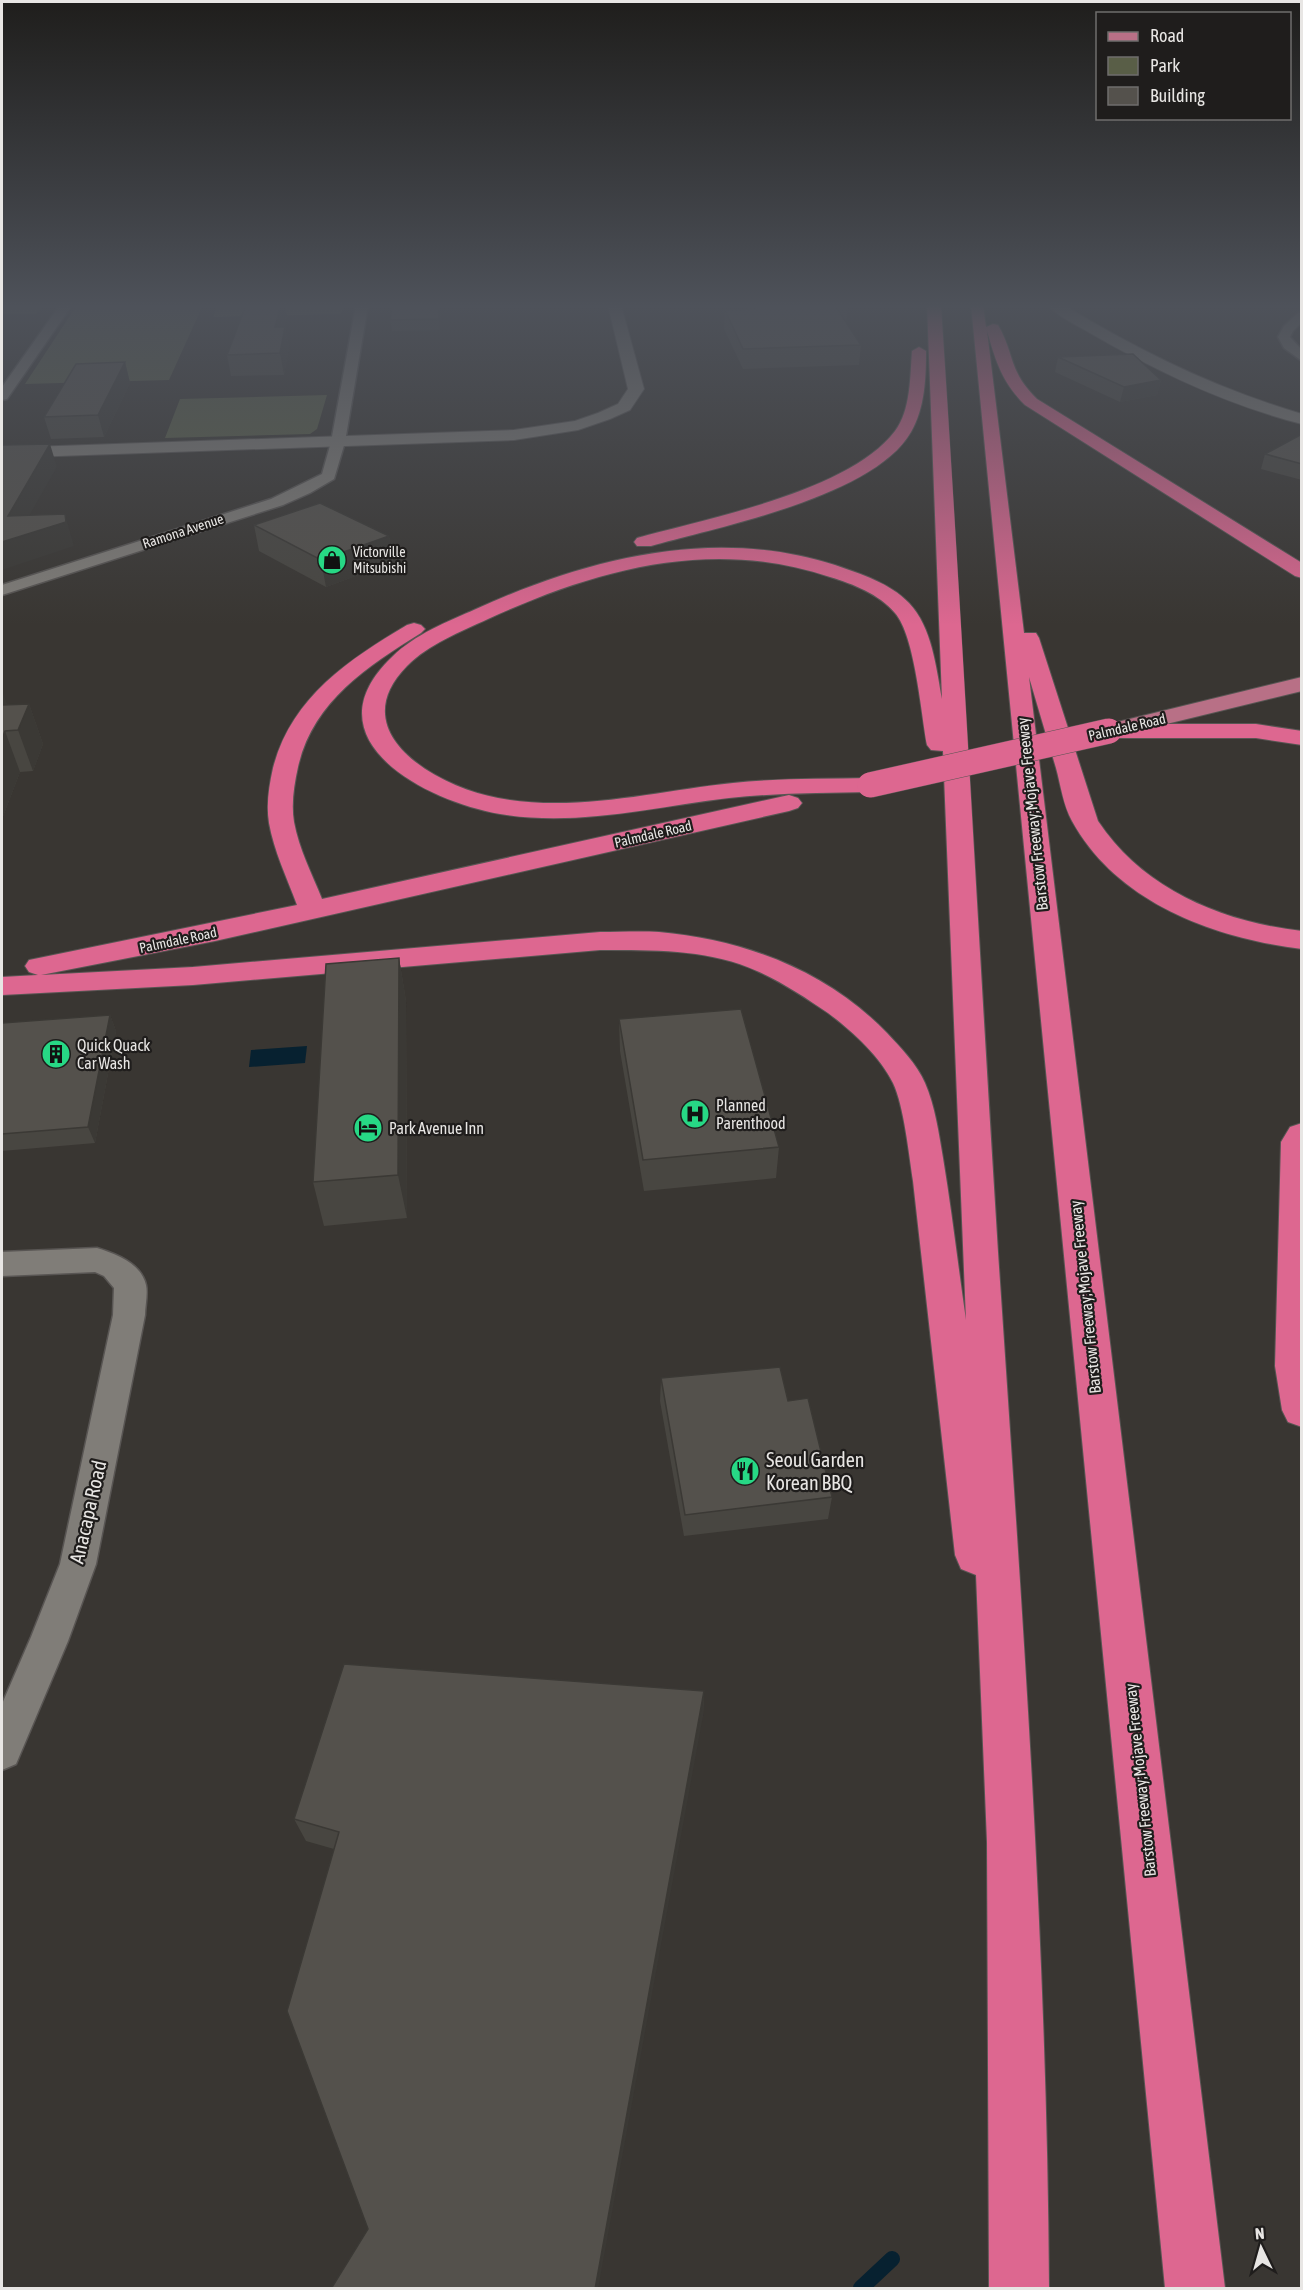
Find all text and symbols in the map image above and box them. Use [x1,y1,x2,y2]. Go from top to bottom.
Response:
legend [1096,12,1291,120]
text: Road [1150,25,1184,46]
text: Park [1150,55,1180,76]
text: Building [1150,85,1205,106]
street label: Ramona Avenue [141,510,225,552]
shop icon: Victorville Mitsubishi [316,544,348,576]
place label: Victorville Mitsubishi [353,544,406,576]
street label: Palmdale Road [1087,710,1167,744]
street label: Barstow Freeway;Mojave Freeway [1013,716,1052,911]
street label: Palmdale Road [613,817,693,851]
street label: Palmdale Road [138,924,218,956]
place label: Quick Quack Car Wash [77,1036,150,1072]
building icon: Quick Quack Car Wash [40,1038,72,1070]
place label: Planned Parenthood [716,1096,786,1132]
hospital icon: Planned Parenthood [679,1098,711,1130]
hotel icon: Park Avenue Inn [352,1112,384,1144]
place label: Park Avenue Inn [389,1119,484,1137]
street label: Barstow Freeway;Mojave Freeway [1066,1199,1105,1394]
place label: Seoul Garden Korean BBQ [766,1448,865,1494]
restaurant icon: Seoul Garden Korean BBQ [729,1455,761,1487]
street label: Anacapa Road [64,1458,111,1566]
street label: Barstow Freeway;Mojave Freeway [1121,1682,1160,1877]
north arrow [1231,2218,1291,2278]
text: N [1254,2224,1265,2242]

